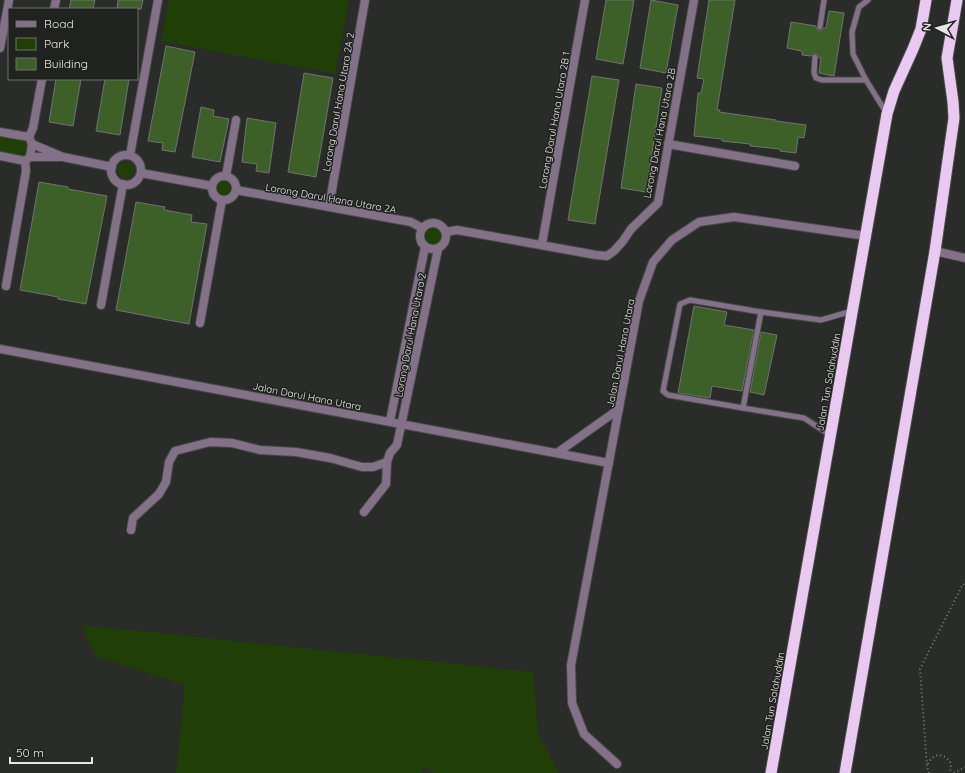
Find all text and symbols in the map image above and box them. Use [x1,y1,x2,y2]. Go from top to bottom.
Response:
legend [8,8,138,80]
north arrow [917,8,957,48]
text: Road [44,16,74,31]
text: N [920,22,934,32]
street label: Lorong Darul Hana Utara 2A 2 [320,31,357,173]
text: Park [44,36,69,51]
street label: Lorong Darul Hana Utara 2B 1 [536,51,573,190]
text: Building [44,56,88,71]
street label: Lorong Darul Hana Utara 2B [640,66,679,199]
street label: Lorong Darul Hana Utara 2A [265,181,398,216]
street label: Lorong Darul Hana Utara 2 [392,272,429,398]
street label: Jalan Darul Hana Utara [604,298,637,409]
street label: Jalan Tun Salahuddin [813,332,844,432]
street label: Jalan Darul Hana Utara [251,380,362,413]
street label: Jalan Tun Salahuddin [757,651,788,751]
scale bar [10,739,92,765]
text: 50 m [16,745,44,760]

